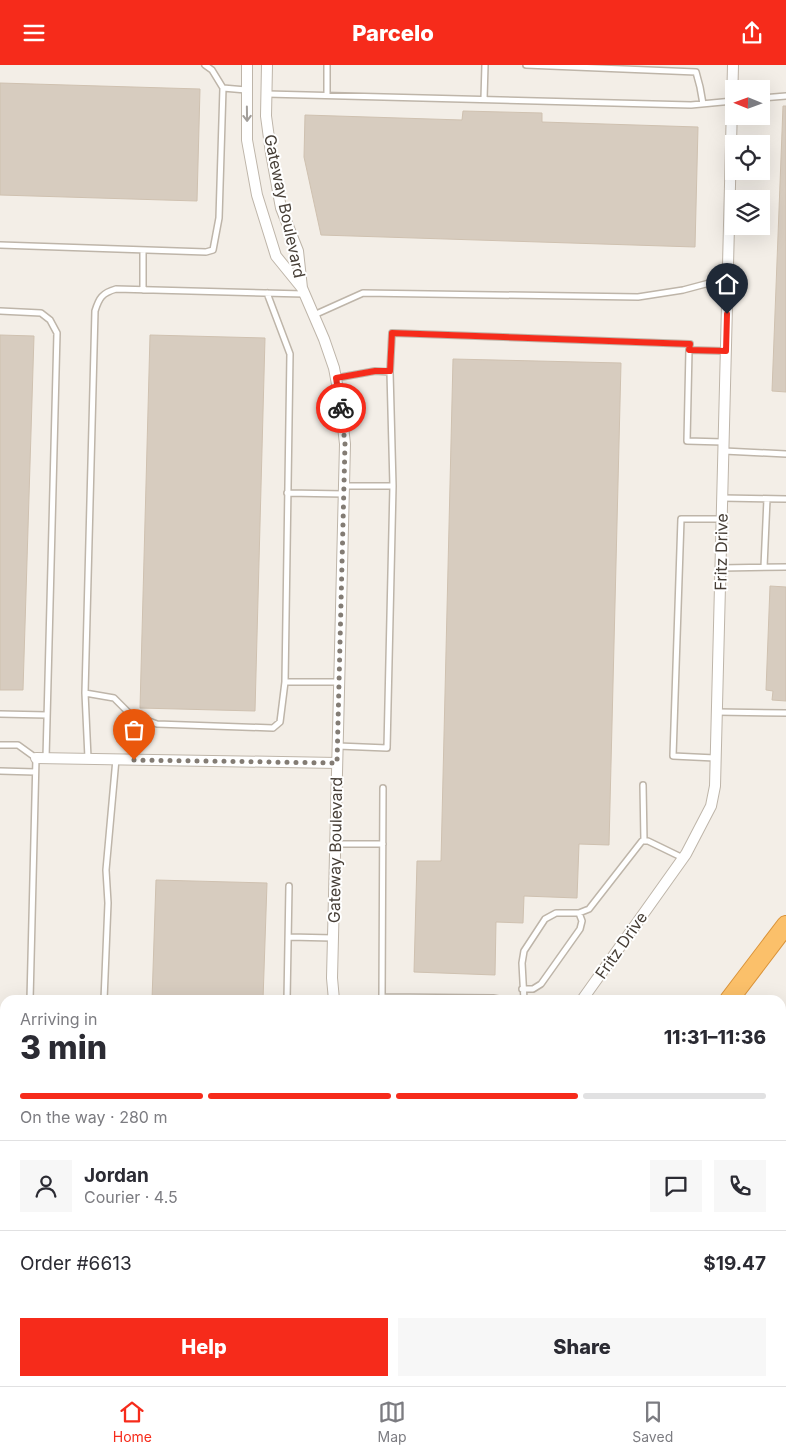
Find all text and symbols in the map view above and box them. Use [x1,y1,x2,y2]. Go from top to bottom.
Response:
icon: menu [20,19,48,47]
icon: share [738,19,766,47]
text: Parcelo [352,20,434,46]
north arrow [725,80,770,125]
map controls [725,80,770,235]
one-way arrow [242,105,252,121]
street label: Gateway Boulevard [260,132,310,280]
button: locate [725,135,770,180]
button: layers [725,190,770,235]
pin [706,263,748,314]
icon: home [713,270,741,298]
courier [316,383,366,433]
icon: bike [327,394,355,422]
street label: Fritz Drive [710,513,732,591]
pin [113,709,155,760]
icon: bag [120,716,148,744]
street label: Gateway Boulevard [324,777,346,923]
street label: Fritz Drive [591,908,651,982]
text: Arriving in [20,1009,97,1029]
text: 11:31–11:36 [664,1026,766,1049]
text: 3 min [20,1028,107,1067]
text: On the way · 280 m [20,1107,167,1127]
button: person [20,1160,72,1212]
button: chat [650,1160,702,1212]
button: phone [714,1160,766,1212]
text: Jordan [84,1164,149,1187]
text: Courier · 4.5 [84,1187,178,1207]
text: Order #6613 [20,1252,132,1275]
text: $19.47 [703,1252,766,1275]
button: Help [20,1318,388,1376]
button: Share [398,1318,766,1376]
tab: Home [113,1398,152,1445]
tab: Map [378,1398,407,1445]
tab: Saved [632,1398,673,1445]

